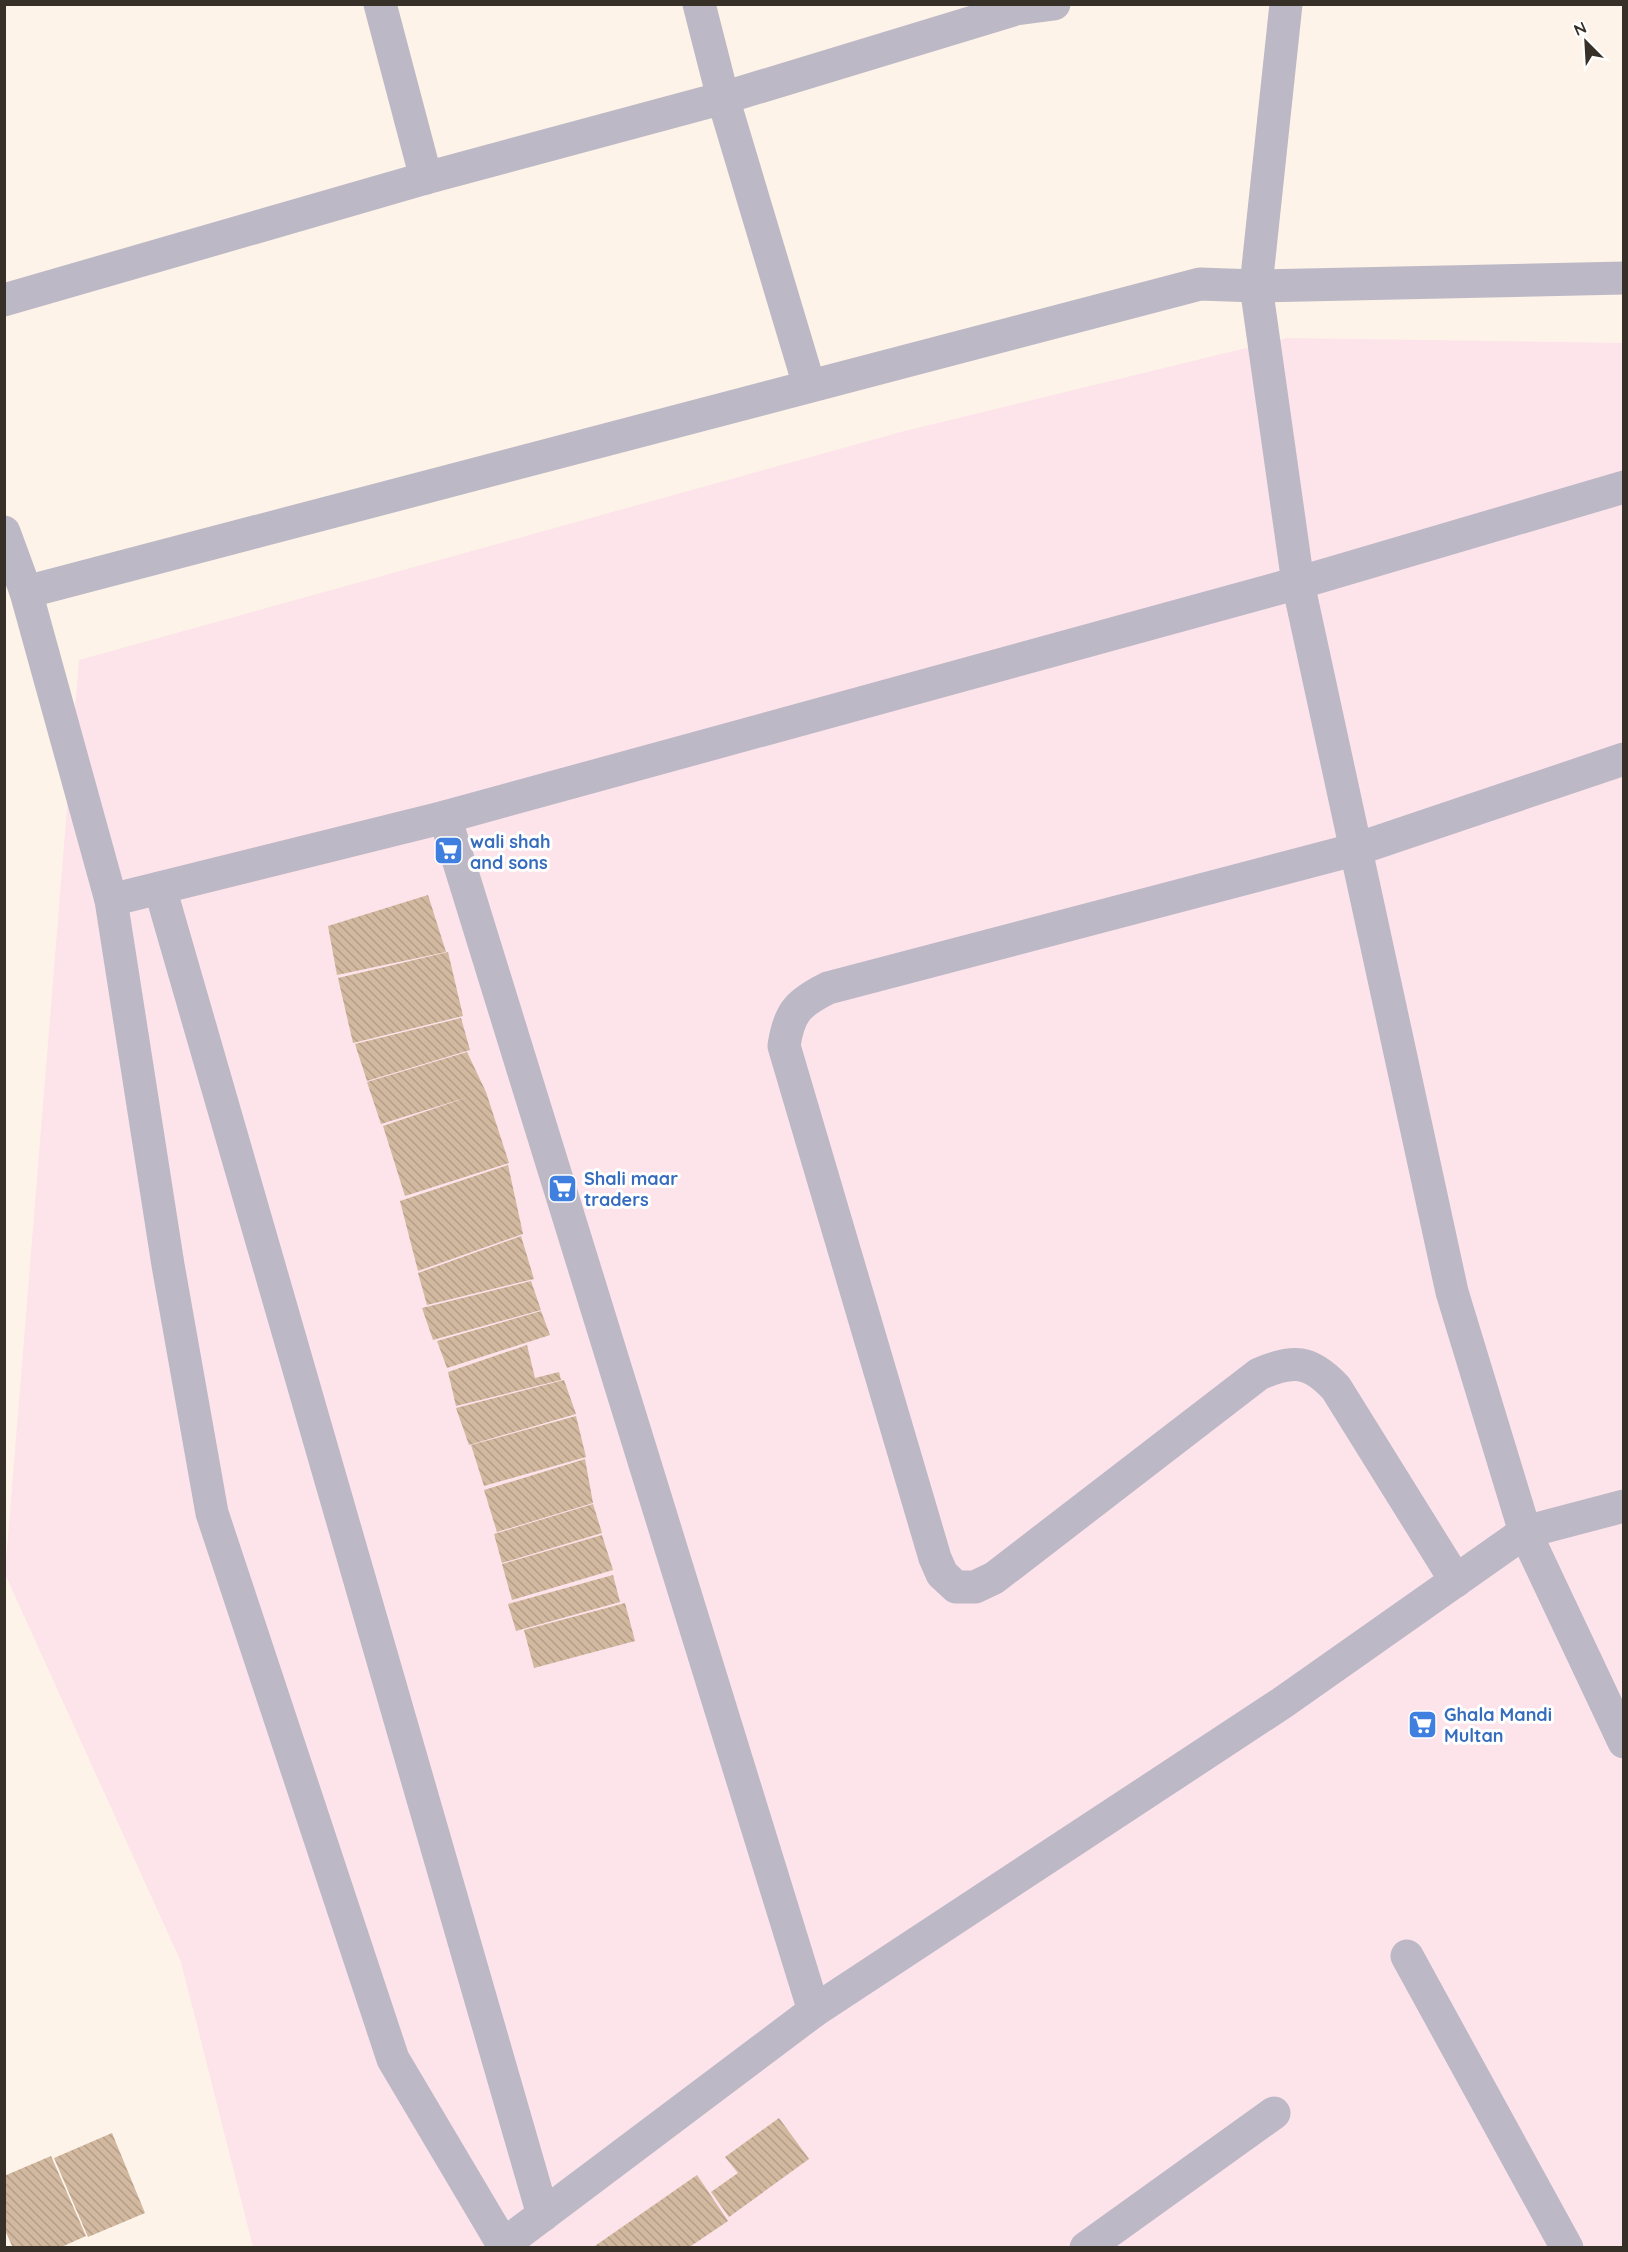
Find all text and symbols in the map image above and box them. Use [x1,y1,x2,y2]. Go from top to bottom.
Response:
north arrow [1556,12,1616,72]
text: N [1570,17,1589,40]
place label: wali shah and sons [470,830,550,874]
supermarket icon: wali shah and sons [433,835,465,867]
place label: Shali maar traders [584,1167,678,1211]
supermarket icon: Shali maar traders [547,1172,579,1204]
place label: Ghala Mandi Multan [1444,1703,1552,1747]
supermarket icon: Ghala Mandi Multan [1407,1708,1439,1740]

